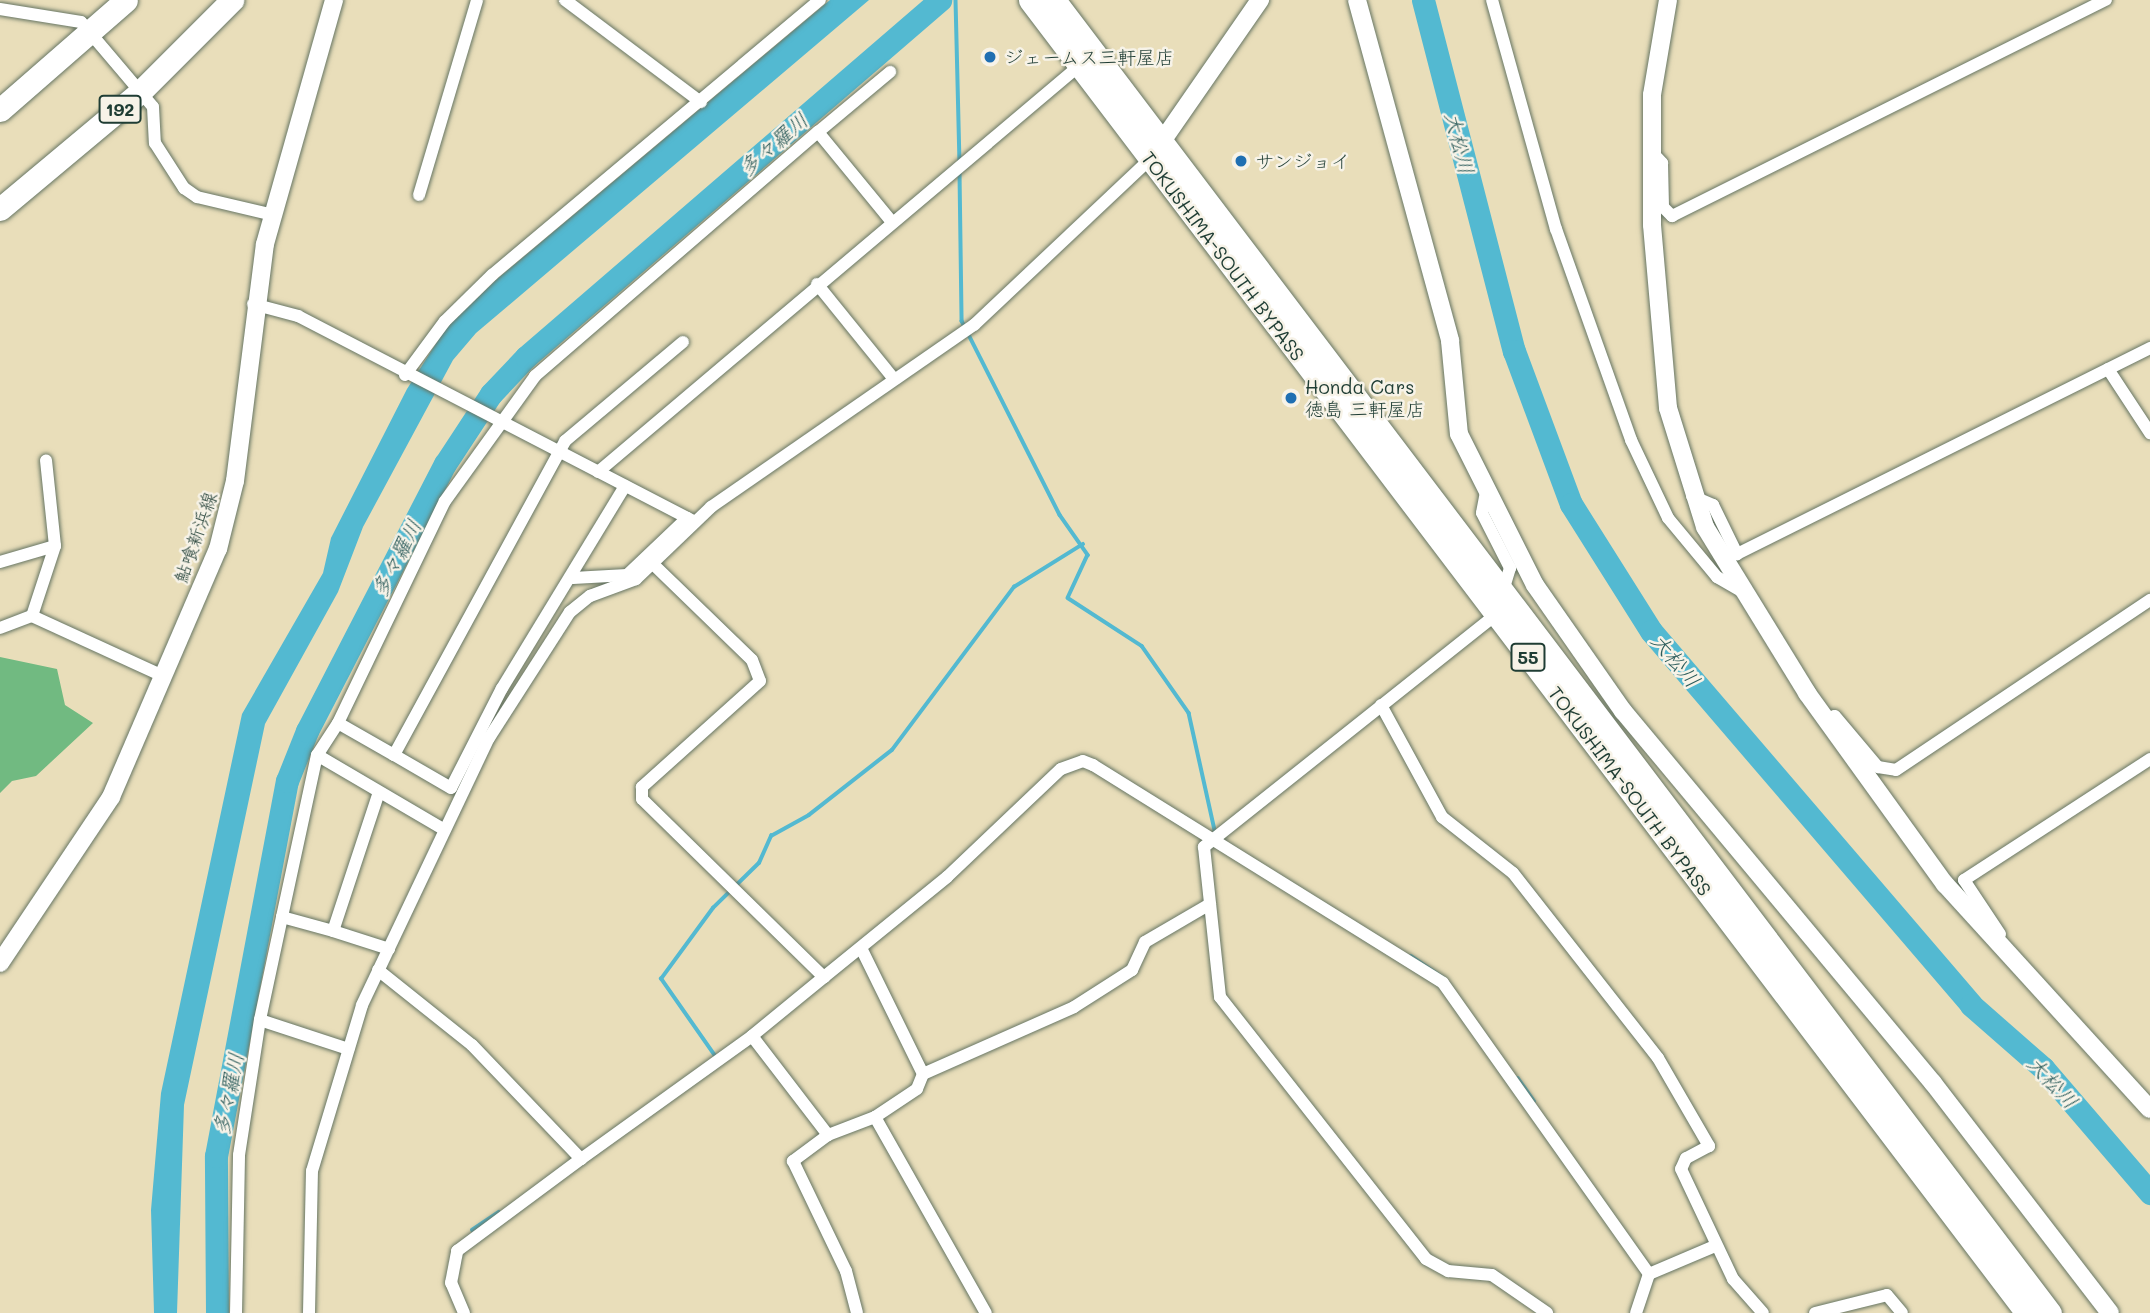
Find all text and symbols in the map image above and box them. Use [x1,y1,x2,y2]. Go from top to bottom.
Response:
place label: ジェームス三軒屋店 [1004,46,1175,68]
marker: ジェームス三軒屋店 [982,49,998,65]
road number: 192 [97,94,143,124]
water label: 多々羅川 [733,107,813,181]
water label: 大松川 [1440,109,1480,177]
street label: TOKUSHIMA-SOUTH BYPASS [1137,147,1309,365]
place label: サンジョイ [1255,150,1350,172]
marker: サンジョイ [1233,153,1249,169]
place label: Honda Cars 徳島 三軒屋店 [1305,376,1425,420]
marker: Honda Cars 徳島 三軒屋店 [1283,390,1299,406]
street label: 鮎喰新浜線 [169,488,221,586]
water label: 多々羅川 [366,515,426,601]
water label: 大松川 [1646,628,1706,692]
road number: 55 [1509,642,1547,672]
street label: TOKUSHIMA-SOUTH BYPASS [1544,682,1716,900]
water label: 多々羅川 [208,1050,248,1138]
water label: 大松川 [2022,1050,2084,1114]

